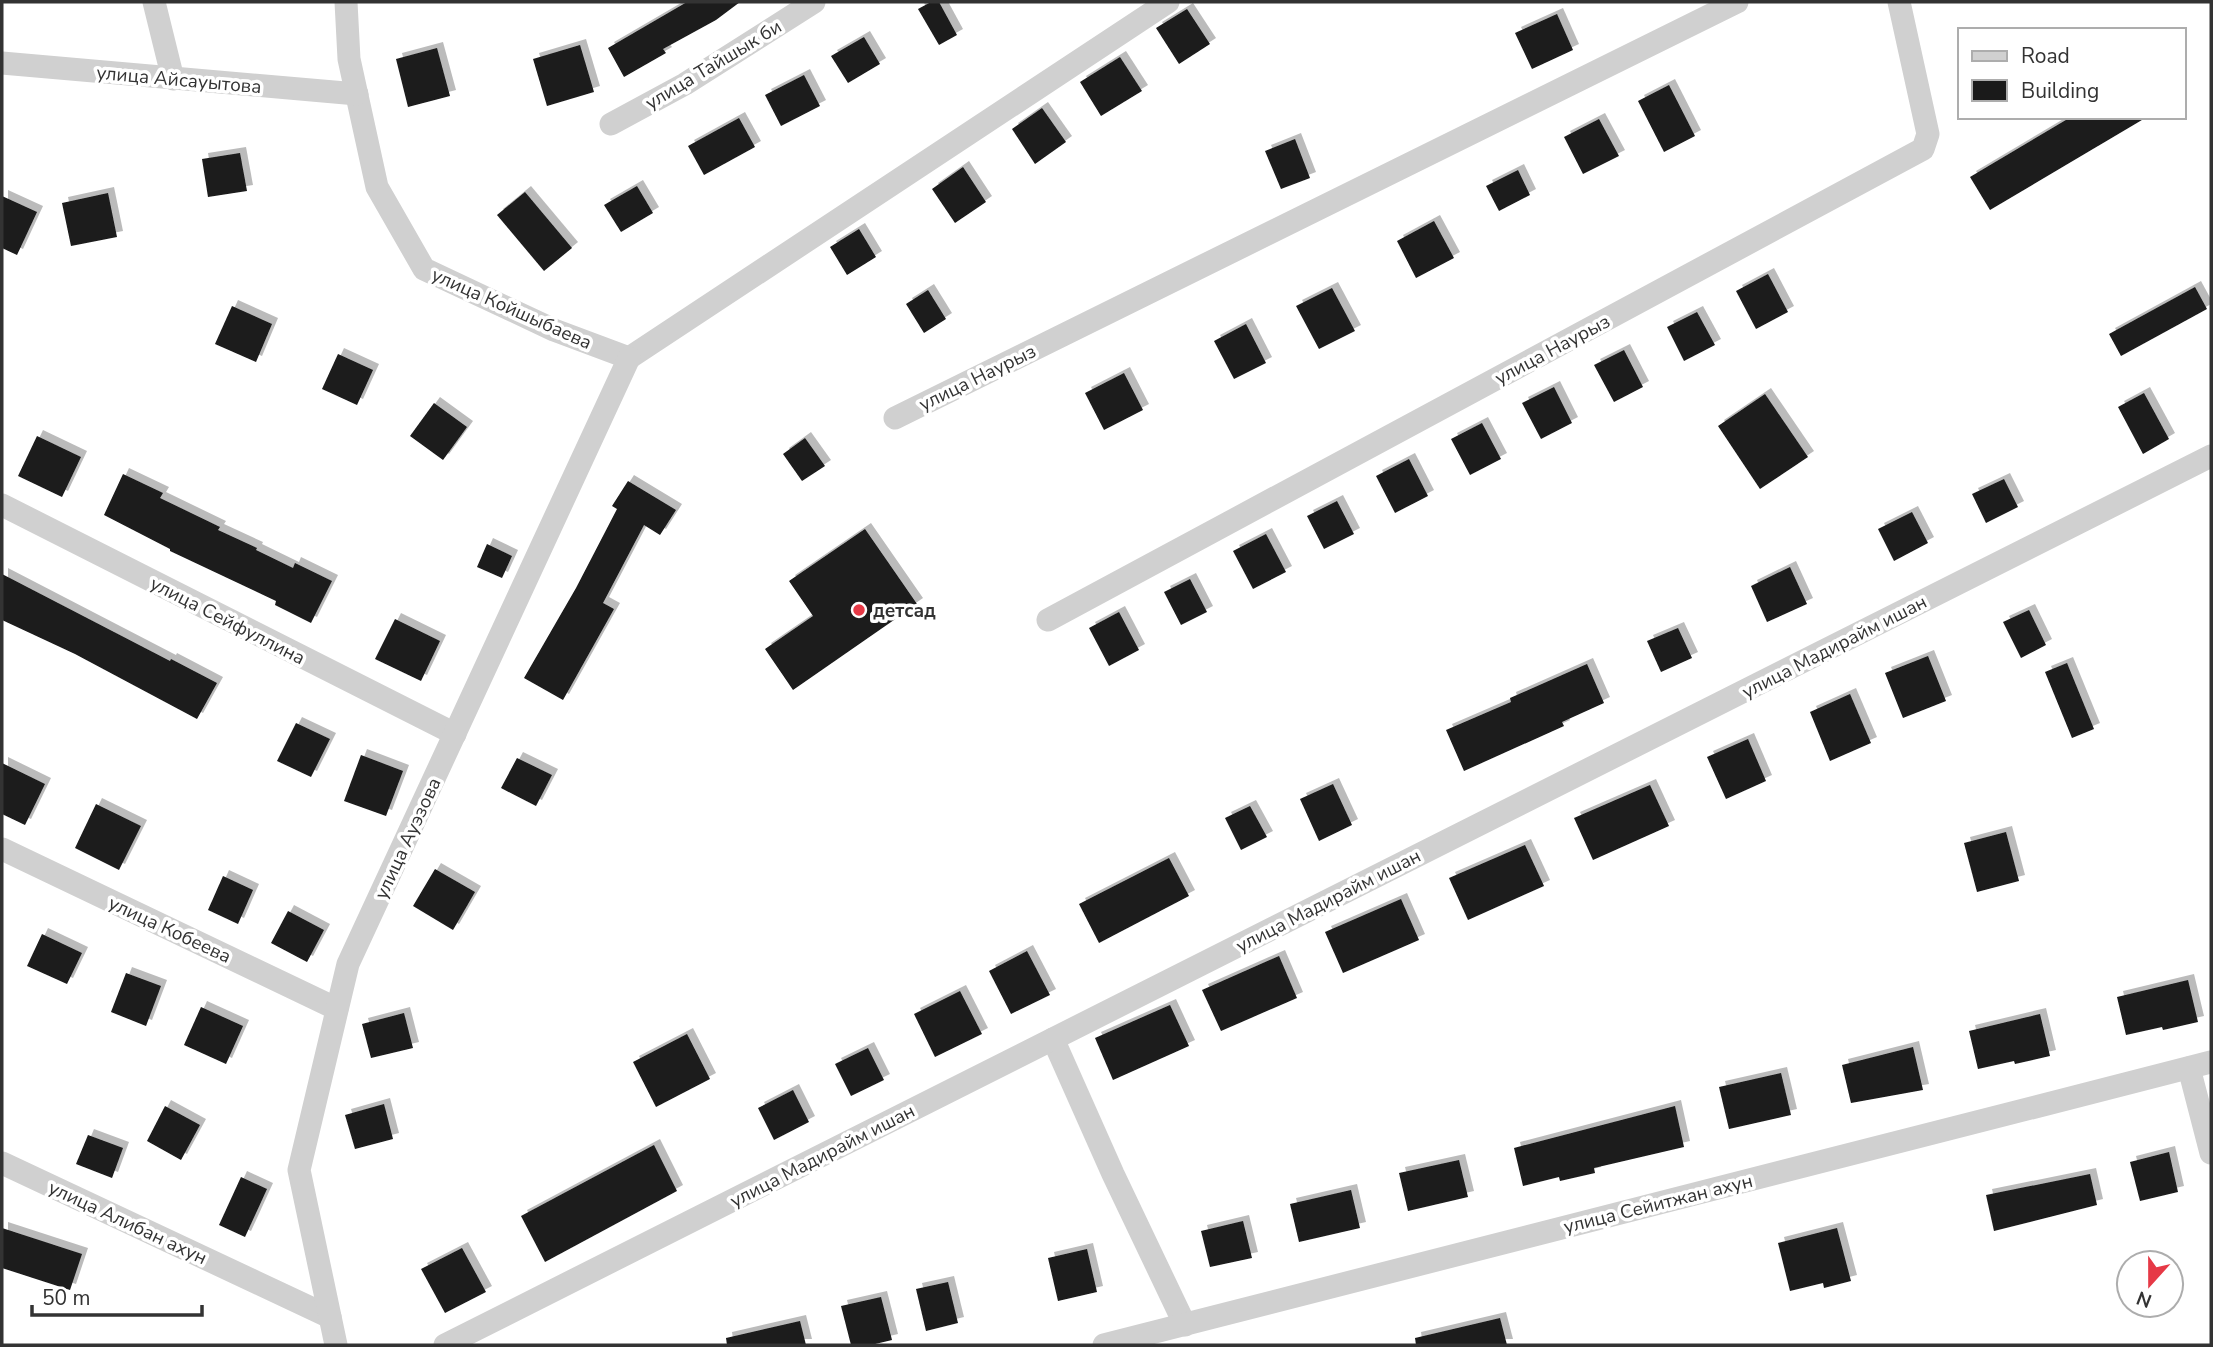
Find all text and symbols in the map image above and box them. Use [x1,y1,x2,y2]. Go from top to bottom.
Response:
street label: улица Тайшык би [640,14,787,116]
legend [1958,28,2185,119]
text: Road [2021,42,2070,70]
street label: улица Айсауытова [95,60,263,100]
text: Building [2021,77,2099,105]
street label: улица Койшыбаева [427,262,596,356]
street label: улица Наурыз [1490,309,1615,391]
street label: улица Наурыз [915,338,1040,417]
street label: улица Сейфуллина [146,571,309,671]
street label: улица Мадирайм ишан [1737,589,1931,705]
place label: детсад [873,598,936,624]
marker: детсад [851,602,867,618]
street label: улица Ауэзова [368,773,447,903]
street label: улица Мадирайм ишан [1231,843,1425,959]
street label: улица Кобеева [104,890,235,970]
street label: улица Мадирайм ишан [725,1098,919,1214]
street label: улица Сейитжан ахун [1561,1168,1755,1240]
street label: улица Алибан ахун [44,1175,211,1271]
north arrow [2115,1249,2185,1319]
scale bar [32,1274,201,1318]
text: 50 m [42,1284,91,1312]
text: N [2133,1284,2156,1314]

